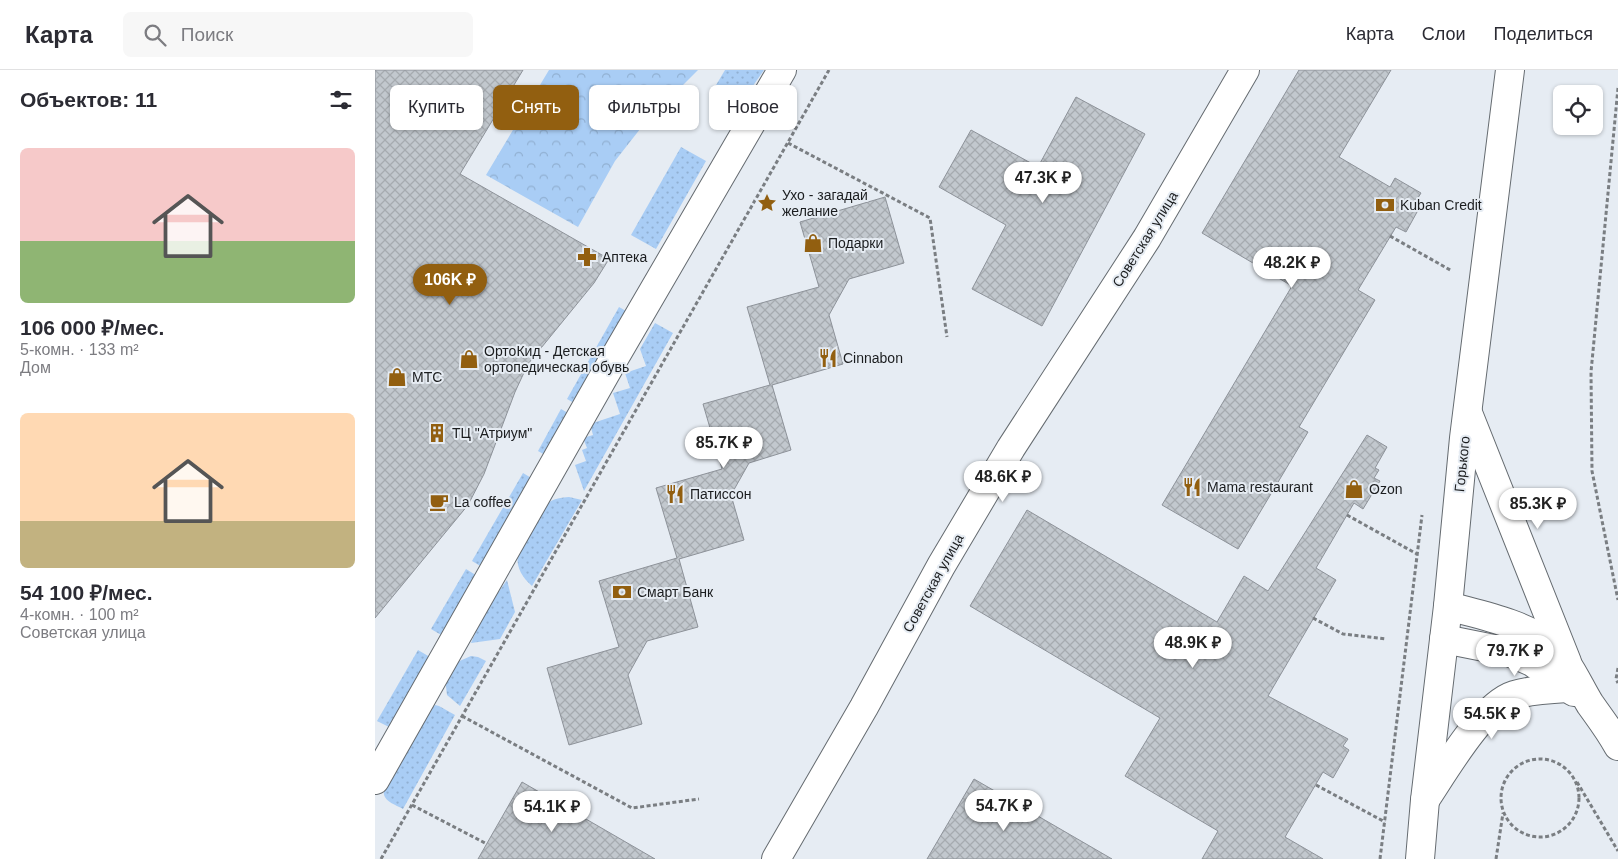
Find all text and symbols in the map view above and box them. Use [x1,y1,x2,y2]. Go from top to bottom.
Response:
search box [123,12,473,57]
text: Карта [25,21,93,48]
icon: search [141,21,169,49]
text: Поиск [181,24,233,45]
text: Карта [1346,24,1394,44]
text: Слои [1422,24,1466,44]
text: Поделиться [1494,24,1593,44]
chip: Купить [390,85,483,130]
chip: Снять [493,85,579,130]
chip: Фильтры [589,85,699,130]
chip: Новое [709,85,797,130]
map controls [1553,85,1603,135]
button: locate [1553,85,1603,135]
icon: filters [327,86,355,114]
text: Объектов: 11 [20,88,157,111]
pin: 47.3K ₽ [997,162,1089,204]
text: 47.3K ₽ [1015,169,1071,186]
icon: home [143,181,233,271]
place label: Ухо - загадай желание [782,187,868,219]
street label: Советская улица [1109,188,1181,290]
place icon: Ухо - загадай желание [756,192,778,214]
bank icon: Kuban Credit [1374,194,1396,216]
place label: Kuban Credit [1400,197,1482,213]
shop icon: Подарки [802,232,824,254]
place label: Подарки [828,235,883,251]
pharmacy icon: Аптека [576,246,598,268]
pin: 48.2K ₽ [1246,246,1338,289]
place label: Аптека [602,249,647,265]
text: 48.2K ₽ [1264,254,1320,271]
pin: 106K ₽ [409,264,491,306]
text: 106K ₽ [424,271,476,288]
text: 106 000 ₽/мес. [20,316,164,339]
text: 5-комн. · 133 m² [20,341,139,358]
place label: ОртоКид - Детская ортопедическая обувь [484,343,629,375]
restaurant icon: Cinnabon [817,347,839,369]
shop icon: ОртоКид - Детская ортопедическая обувь [458,348,480,370]
place label: Cinnabon [843,350,903,366]
text: Дом [20,359,51,376]
shop icon: МТС [386,366,408,388]
place label: МТС [412,369,442,385]
building icon: ТЦ "Атриум" [426,422,448,444]
place label: ТЦ "Атриум" [452,425,532,441]
pin: 85.7K ₽ [678,426,770,469]
text: 85.7K ₽ [696,434,752,451]
street label: Горького [1451,435,1473,493]
icon: home [143,446,233,536]
pin: 48.6K ₽ [957,460,1049,503]
text: 48.6K ₽ [975,468,1031,485]
restaurant icon: Mama restaurant [1181,476,1203,498]
shop icon: Ozon [1343,478,1365,500]
place label: Mama restaurant [1207,479,1313,495]
place label: Ozon [1369,481,1402,497]
restaurant icon: Патиссон [664,483,686,505]
place label: Патиссон [690,486,751,502]
pin: 85.3K ₽ [1492,488,1584,530]
cafe icon: La coffee [428,491,450,513]
place label: La coffee [454,494,512,510]
text: 85.3K ₽ [1510,495,1566,512]
street label: Советская улица [899,531,967,635]
text: 54 100 ₽/мес. [20,581,153,604]
bank icon: Смарт Банк [611,581,633,603]
place label: Смарт Банк [637,584,714,600]
text: 4-комн. · 100 m² [20,606,139,623]
text: Советская улица [20,624,146,641]
pin: 48.9K ₽ [1147,626,1239,669]
text: 48.9K ₽ [1165,634,1221,651]
pin: 79.7K ₽ [1469,634,1561,677]
text: 79.7K ₽ [1487,642,1543,659]
pin: 54.5K ₽ [1446,698,1538,740]
text: 54.5K ₽ [1464,705,1520,722]
pin: 54.1K ₽ [506,790,598,833]
pin: 54.7K ₽ [958,790,1050,832]
text: 54.7K ₽ [976,797,1032,814]
text: 54.1K ₽ [524,798,580,815]

